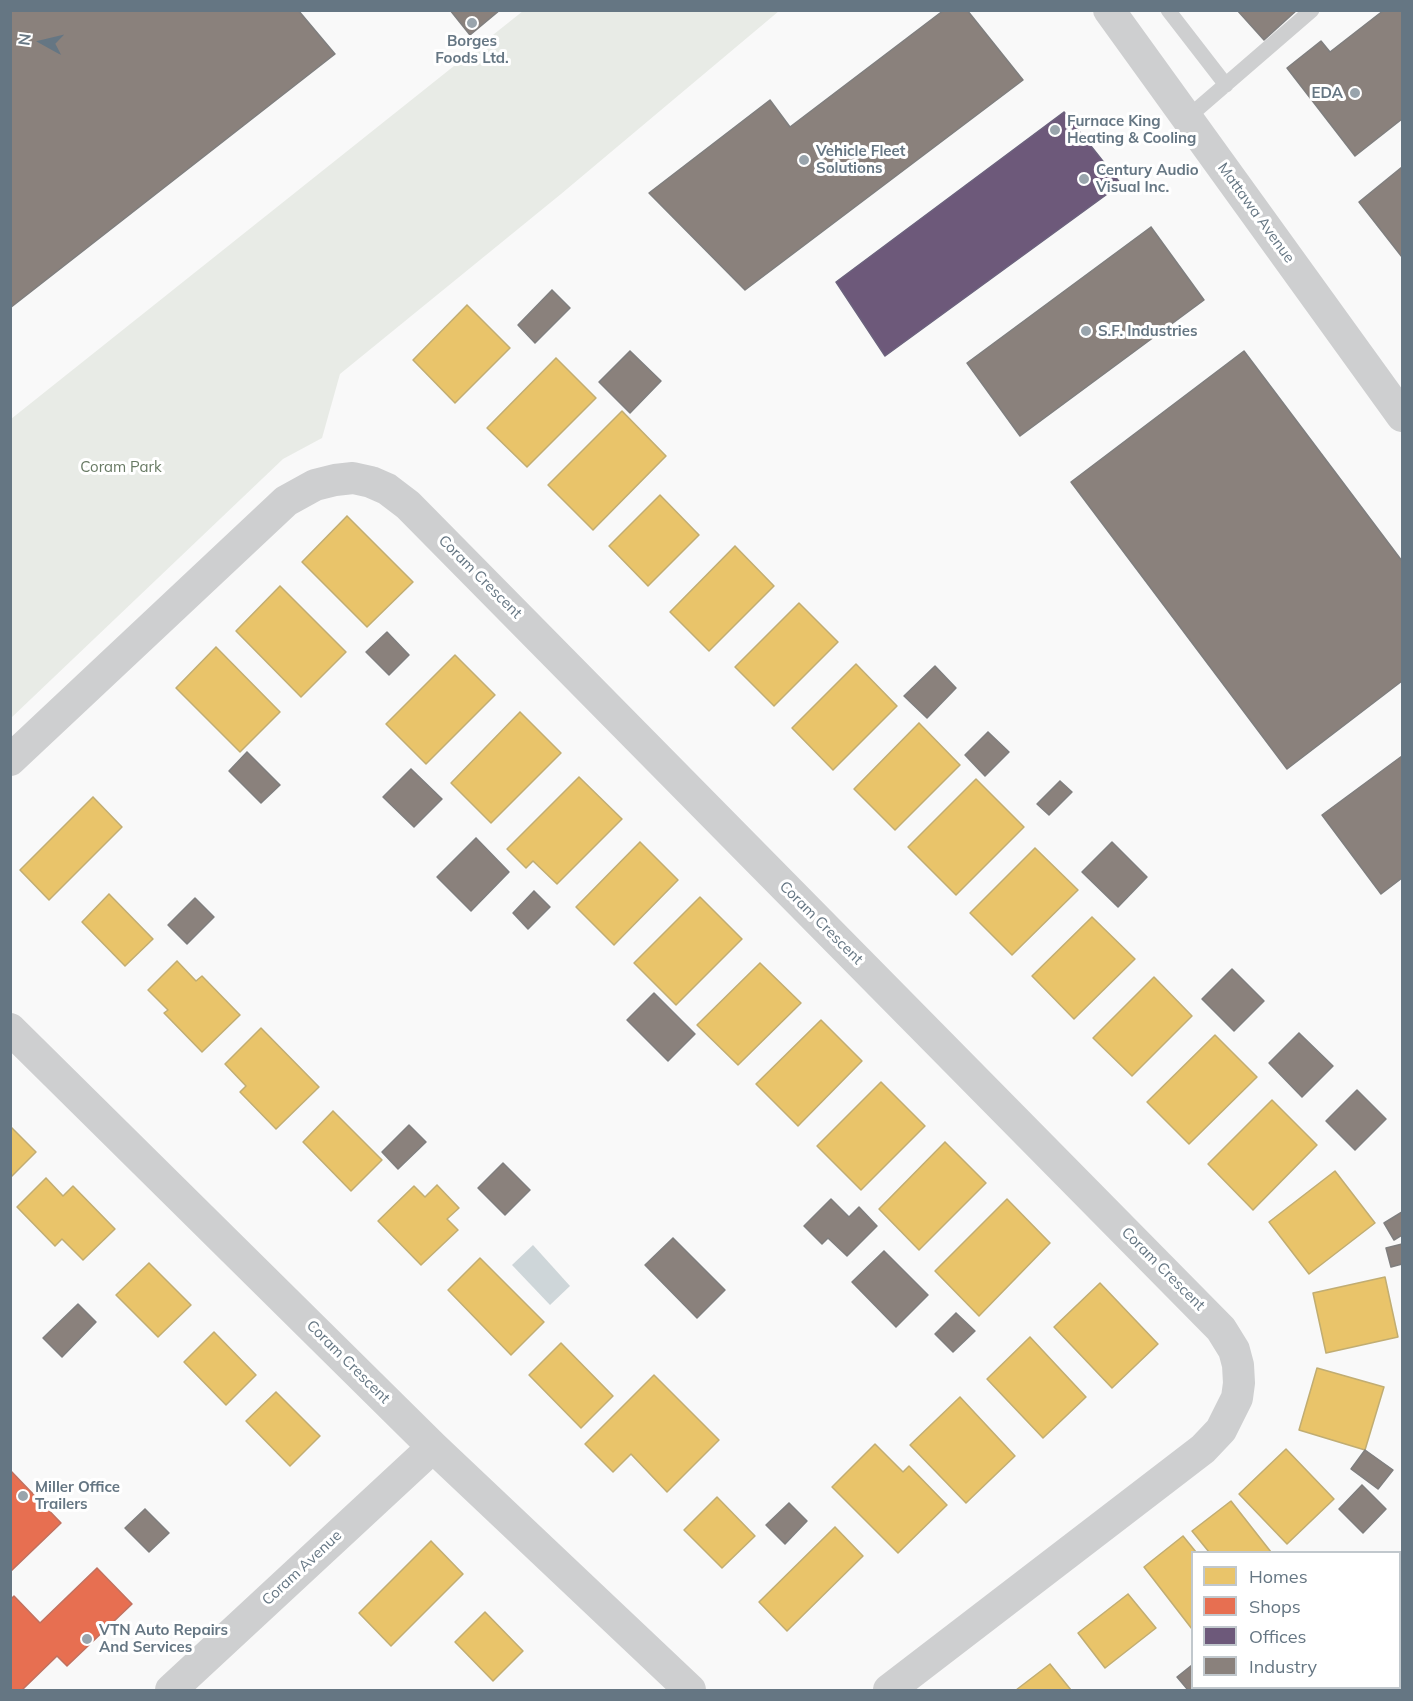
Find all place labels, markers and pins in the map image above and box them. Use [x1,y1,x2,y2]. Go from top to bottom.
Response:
marker: Borges Foods Ltd. [465,16,479,30]
place label: Borges Foods Ltd. [435,32,509,67]
place label: EDA [1312,84,1343,102]
marker: EDA [1348,86,1362,100]
place label: Furnace King Heating & Cooling [1067,112,1196,147]
marker: Furnace King Heating & Cooling [1048,123,1062,137]
place label: Vehicle Fleet Solutions [816,142,905,177]
marker: Vehicle Fleet Solutions [797,153,811,167]
place label: Century Audio Visual Inc. [1096,161,1199,196]
marker: Century Audio Visual Inc. [1077,172,1091,186]
place label: S.F. Industries [1098,322,1197,340]
marker: S.F. Industries [1079,324,1093,338]
place label: Miller Office Trailers [35,1478,120,1513]
marker: Miller Office Trailers [16,1489,30,1503]
place label: VTN Auto Repairs And Services [99,1621,228,1656]
marker: VTN Auto Repairs And Services [80,1632,94,1646]

